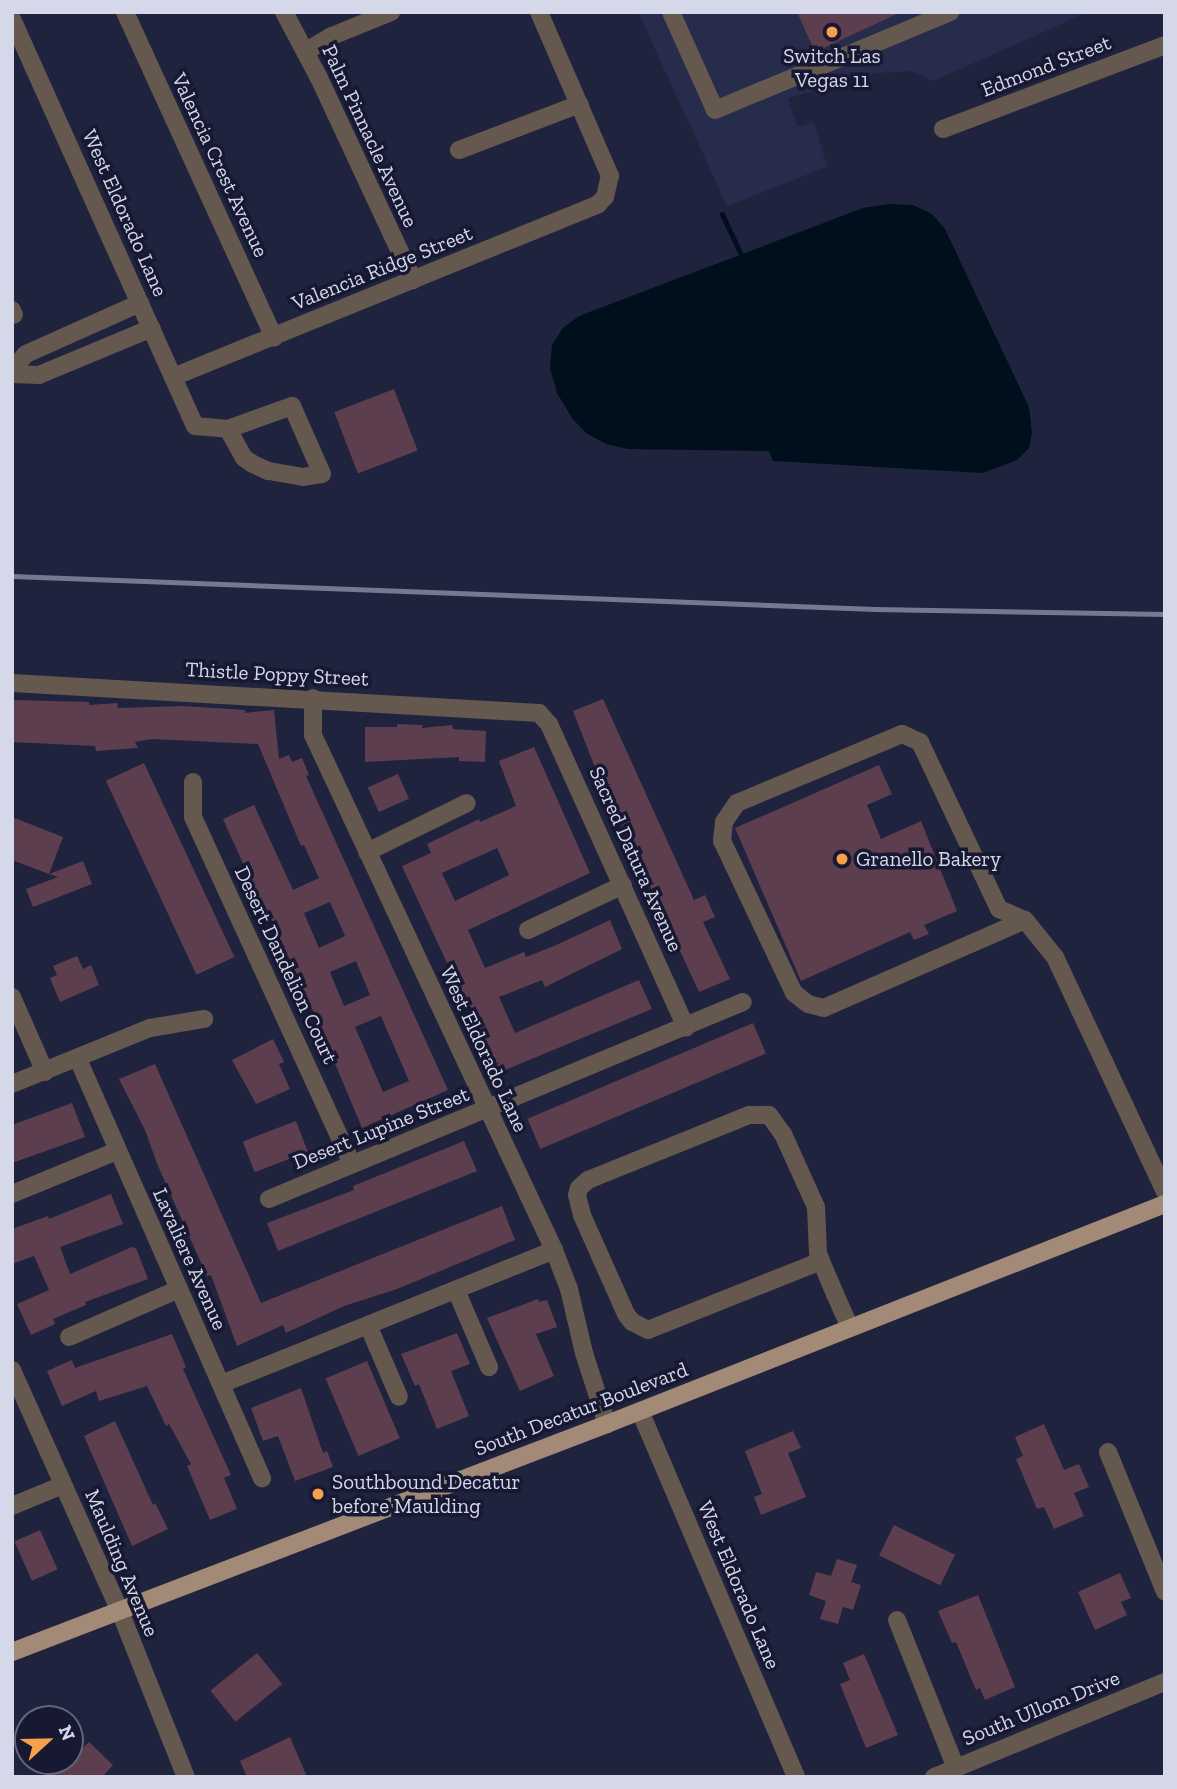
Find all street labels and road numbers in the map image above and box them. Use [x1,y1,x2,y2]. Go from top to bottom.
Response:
street label: Edmond Street [978,30,1114,102]
street label: Palm Pinnacle Avenue [316,40,424,232]
street label: Valencia Crest Avenue [166,69,274,261]
street label: West Eldorado Lane [77,126,173,300]
street label: Valencia Ridge Street [288,220,476,316]
street label: Thistle Poppy Street [185,657,369,691]
street label: Sacred Datura Avenue [584,762,688,956]
street label: Desert Dandelion Court [229,862,343,1068]
street label: West Eldorado Lane [435,962,533,1136]
street label: Desert Lupine Street [289,1081,473,1175]
street label: Lavaliere Avenue [147,1184,233,1334]
street label: South Decatur Boulevard [470,1357,692,1461]
street label: Maulding Avenue [80,1485,164,1641]
street label: West Eldorado Lane [692,1497,786,1673]
street label: South Ullom Drive [959,1665,1123,1751]

